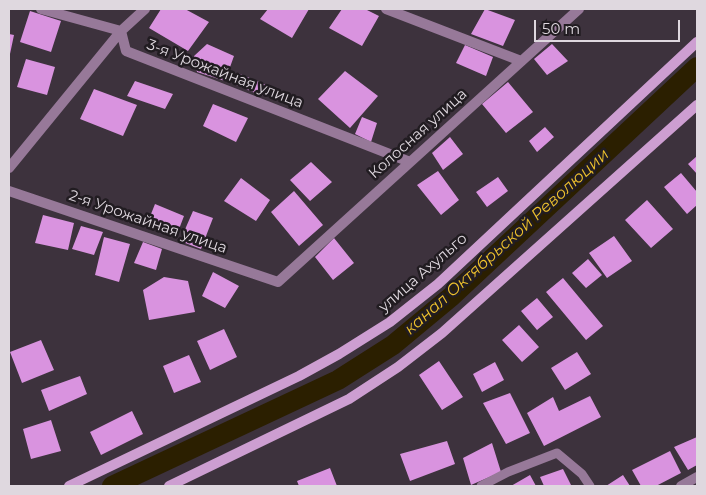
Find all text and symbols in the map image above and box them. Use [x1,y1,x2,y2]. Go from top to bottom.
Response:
scale bar [536,10,682,42]
text: 50 m [542,19,580,38]
street label: 3-я Урожайная улица [144,36,306,112]
street label: Колосная улица [365,85,471,183]
water label: канал Октябрьской Революции [401,145,613,339]
street label: 2-я Урожайная улица [67,186,229,258]
street label: улица Ахульго [375,230,471,316]

